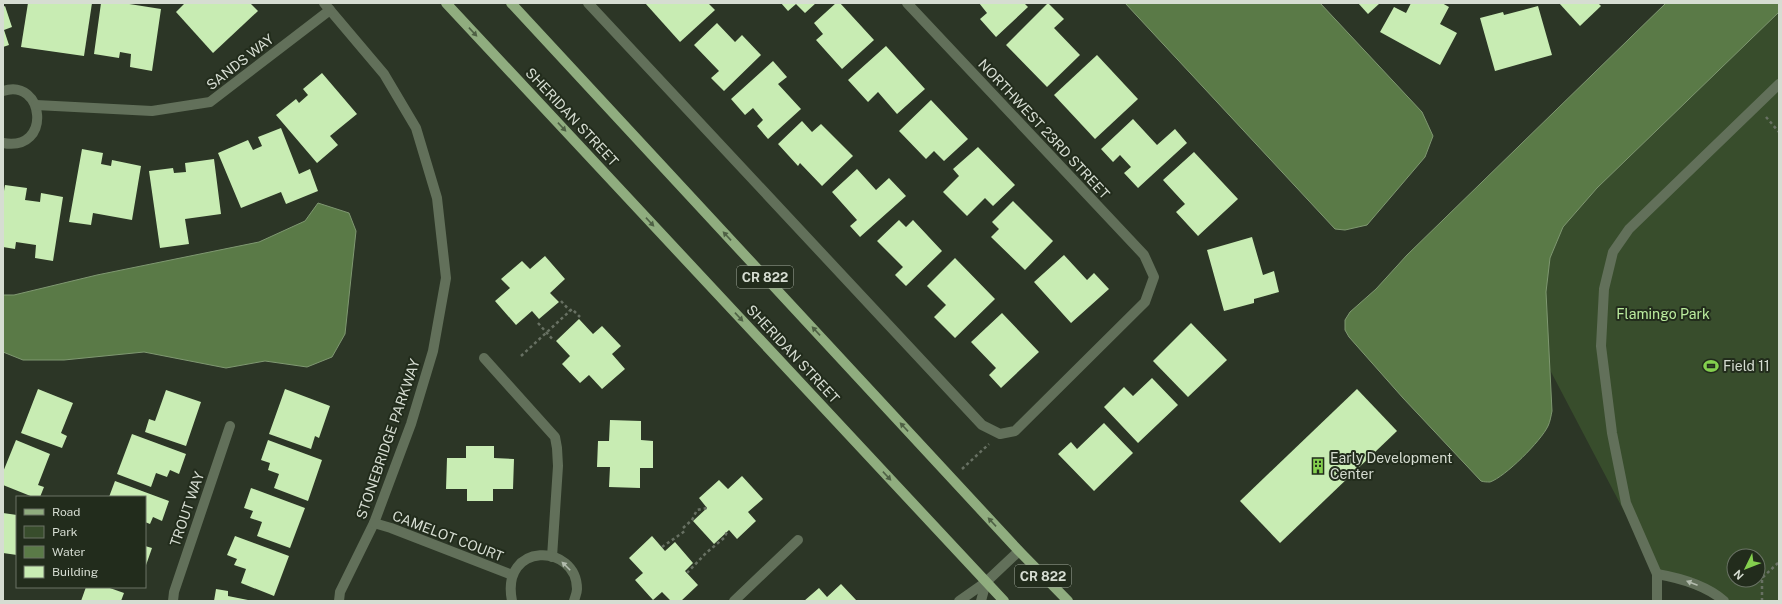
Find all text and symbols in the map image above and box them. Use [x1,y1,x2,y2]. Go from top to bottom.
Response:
one-way arrow [468,27,477,36]
street label: SANDS WAY [203,30,277,93]
street label: NORTHWEST 23RD STREET [975,56,1113,202]
street label: SHERIDAN STREET [522,65,622,169]
one-way arrow [557,122,566,132]
one-way arrow [645,217,655,227]
one-way arrow [723,231,732,241]
road number: CR 822 [737,266,793,288]
street label: SHERIDAN STREET [743,302,843,406]
park label: Flamingo Park [1616,306,1710,322]
one-way arrow [734,312,744,322]
one-way arrow [811,326,820,336]
street label: STONEBRIDGE PARKWAY [353,356,423,521]
sports icon: Field 11 [1702,357,1720,375]
place label: Field 11 [1723,358,1770,374]
one-way arrow [900,422,909,431]
place label: Early Development Center [1330,450,1452,482]
building icon: Early Development Center [1309,457,1327,475]
street label: TROUT WAY [167,469,207,549]
one-way arrow [882,471,892,481]
legend [16,496,146,588]
text: Road [52,505,80,519]
street label: CAMELOT COURT [390,507,506,565]
one-way arrow [988,517,997,527]
text: Park [52,525,78,539]
text: Water [52,545,86,559]
north arrow [1726,548,1766,588]
one-way arrow [561,561,571,571]
text: Building [52,565,98,579]
road number: CR 822 [1015,565,1071,587]
text: N [1731,568,1746,582]
one-way arrow [1686,580,1698,586]

